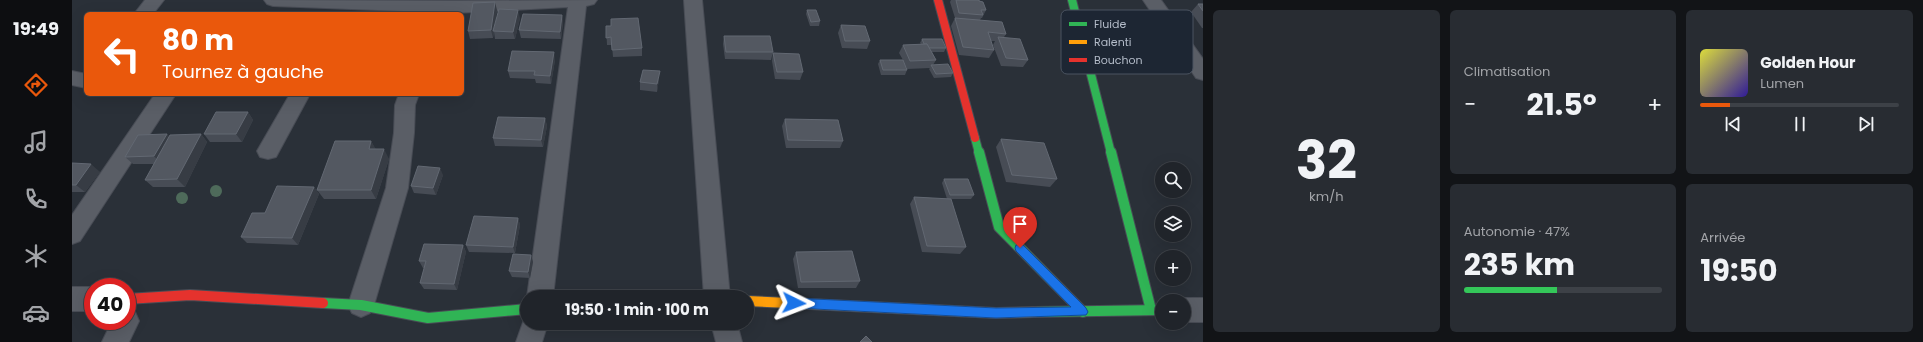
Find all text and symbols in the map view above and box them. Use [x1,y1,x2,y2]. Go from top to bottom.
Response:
legend [1061,10,1193,74]
text: 19:49 [13,16,59,41]
text: Fluide [1094,16,1126,32]
text: 80 m [162,21,234,60]
icon: left [96,28,148,80]
text: Ralenti [1094,34,1132,50]
text: Bouchon [1094,52,1143,68]
text: Golden Hour [1760,52,1856,73]
text: Tournez à gauche [162,59,324,84]
text: Climatisation [1464,62,1550,81]
icon: directions [22,71,50,99]
text: Lumen [1760,74,1804,93]
text: 21.5° [1526,83,1597,126]
text: − [1464,89,1476,120]
text: + [1647,89,1662,120]
icon: previous [1722,113,1744,135]
icon: pause [1789,113,1811,135]
icon: next [1855,113,1877,135]
text: 32 [1296,124,1357,197]
icon: music [22,128,50,156]
map controls [1155,162,1191,330]
button: search [1155,162,1191,198]
icon: phone [22,185,50,213]
text: km/h [1309,187,1344,206]
button: layers [1155,206,1191,242]
pin [1003,207,1037,248]
icon: arrive [1009,213,1031,235]
text: Autonomie · 47% [1464,222,1570,241]
text: Arrivée [1700,228,1745,247]
icon: climate [22,242,50,270]
text: 235 km [1464,243,1575,286]
text: 19:50 [1700,249,1778,292]
button: + [1155,250,1191,286]
speed limit sign: 40 [84,278,136,330]
position arrow [773,282,815,324]
button: − [1155,294,1191,330]
icon: car [22,299,50,327]
text: 19:50 · 1 min · 100 m [565,299,709,320]

